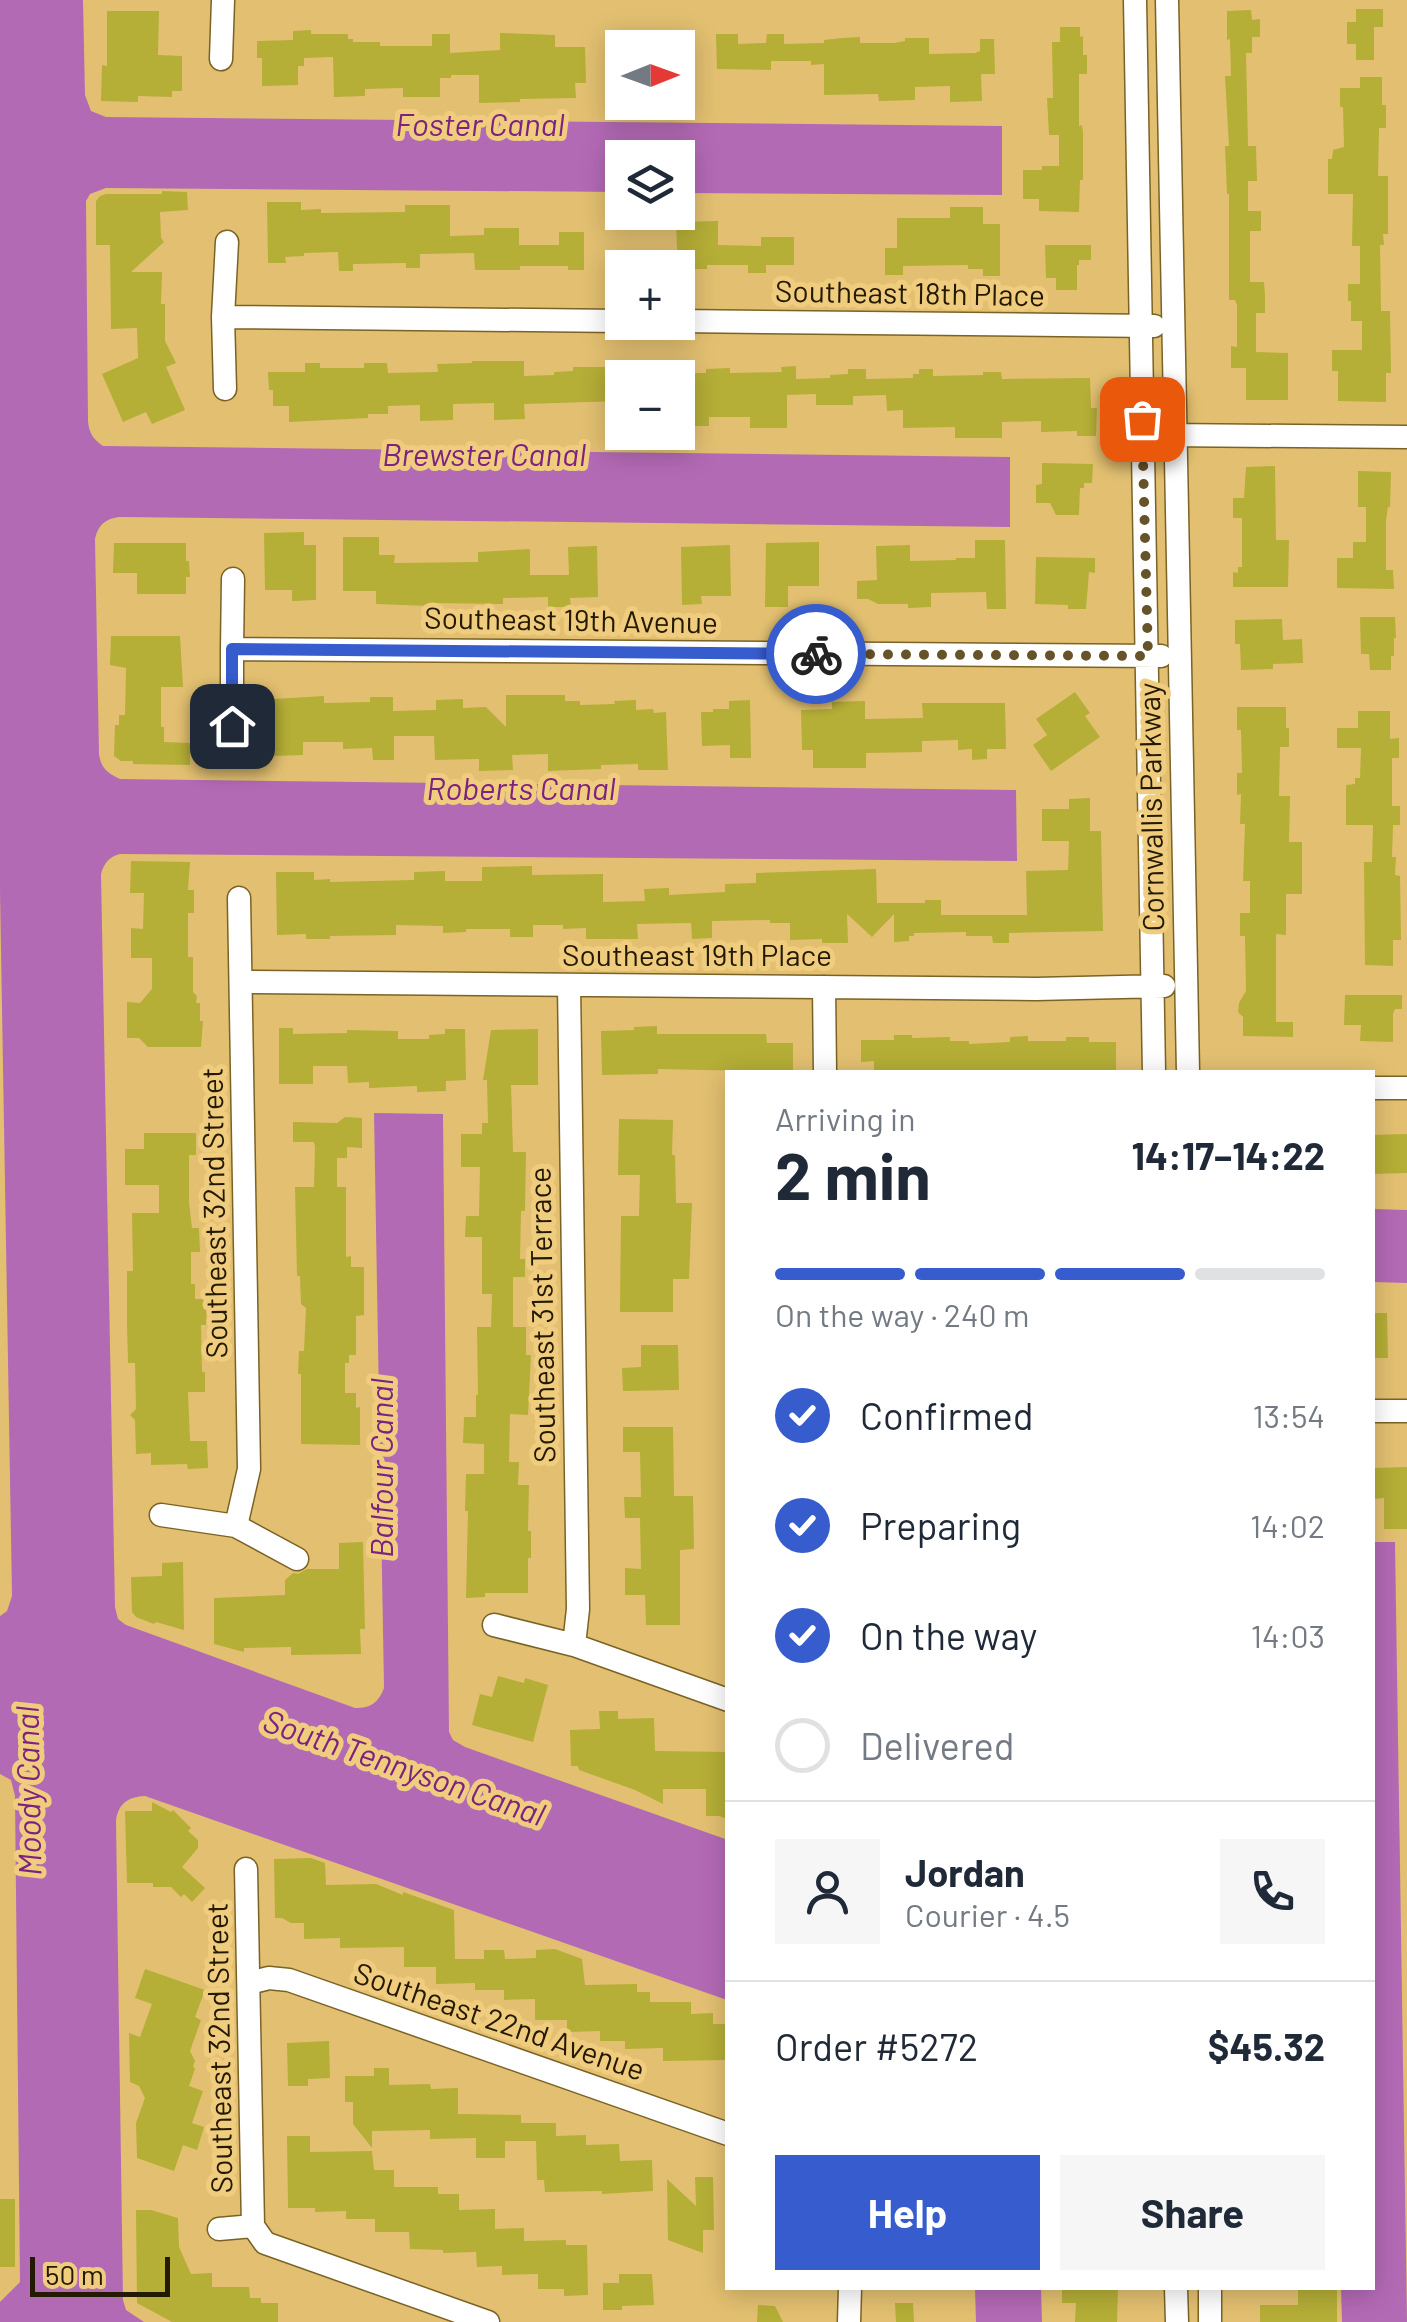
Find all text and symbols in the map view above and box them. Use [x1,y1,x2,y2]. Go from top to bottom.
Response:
north arrow [605,30,695,120]
map controls [605,30,695,450]
water label: Foster Canal [395,104,565,142]
button: layers [605,140,695,230]
button: + [605,250,695,340]
street label: Southeast 18th Place [775,272,1045,312]
button: − [605,360,695,450]
pin [1100,377,1185,462]
icon: bag [1115,392,1170,447]
water label: Brewster Canal [382,434,586,472]
street label: Southeast 19th Avenue [424,598,718,640]
courier [766,604,866,704]
icon: bike [789,627,844,682]
street label: Cornwallis Parkway [1130,682,1170,932]
pin [190,684,275,769]
icon: home [205,699,260,754]
water label: Roberts Canal [426,768,616,806]
street label: Southeast 19th Place [562,936,832,972]
street label: Southeast 32nd Street [192,1067,234,1359]
text: Arriving in [775,1099,915,1137]
text: 14:17–14:22 [1132,1132,1325,1178]
text: 2 min [775,1135,931,1213]
street label: Southeast 31st Terrace [520,1167,562,1463]
text: On the way · 240 m [775,1295,1030,1333]
water label: Balfour Canal [361,1378,399,1558]
icon: check [775,1388,830,1443]
text: Confirmed [860,1392,1033,1438]
text: 13:54 [1252,1396,1325,1434]
icon: check [775,1498,830,1553]
text: Preparing [860,1502,1021,1548]
text: 14:02 [1250,1506,1325,1544]
icon: check [775,1608,830,1663]
text: On the way [860,1612,1037,1658]
text: 14:03 [1251,1616,1325,1654]
water label: South Tennyson Canal [259,1700,551,1832]
water label: Moody Canal [7,1706,47,1876]
text: Delivered [860,1722,1014,1768]
button: person [775,1839,880,1944]
button: phone [1220,1839,1325,1944]
text: Jordan [905,1849,1025,1895]
text: Courier · 4.5 [905,1895,1070,1933]
street label: Southeast 32nd Street [197,1902,239,2194]
street label: Southeast 22nd Avenue [350,1953,650,2087]
text: Order #5272 [775,2023,978,2069]
text: $45.32 [1208,2023,1325,2069]
button: Help [775,2155,1040,2270]
button: Share [1060,2155,1325,2270]
scale bar [30,2252,170,2296]
text: 50 m [45,2257,104,2291]

